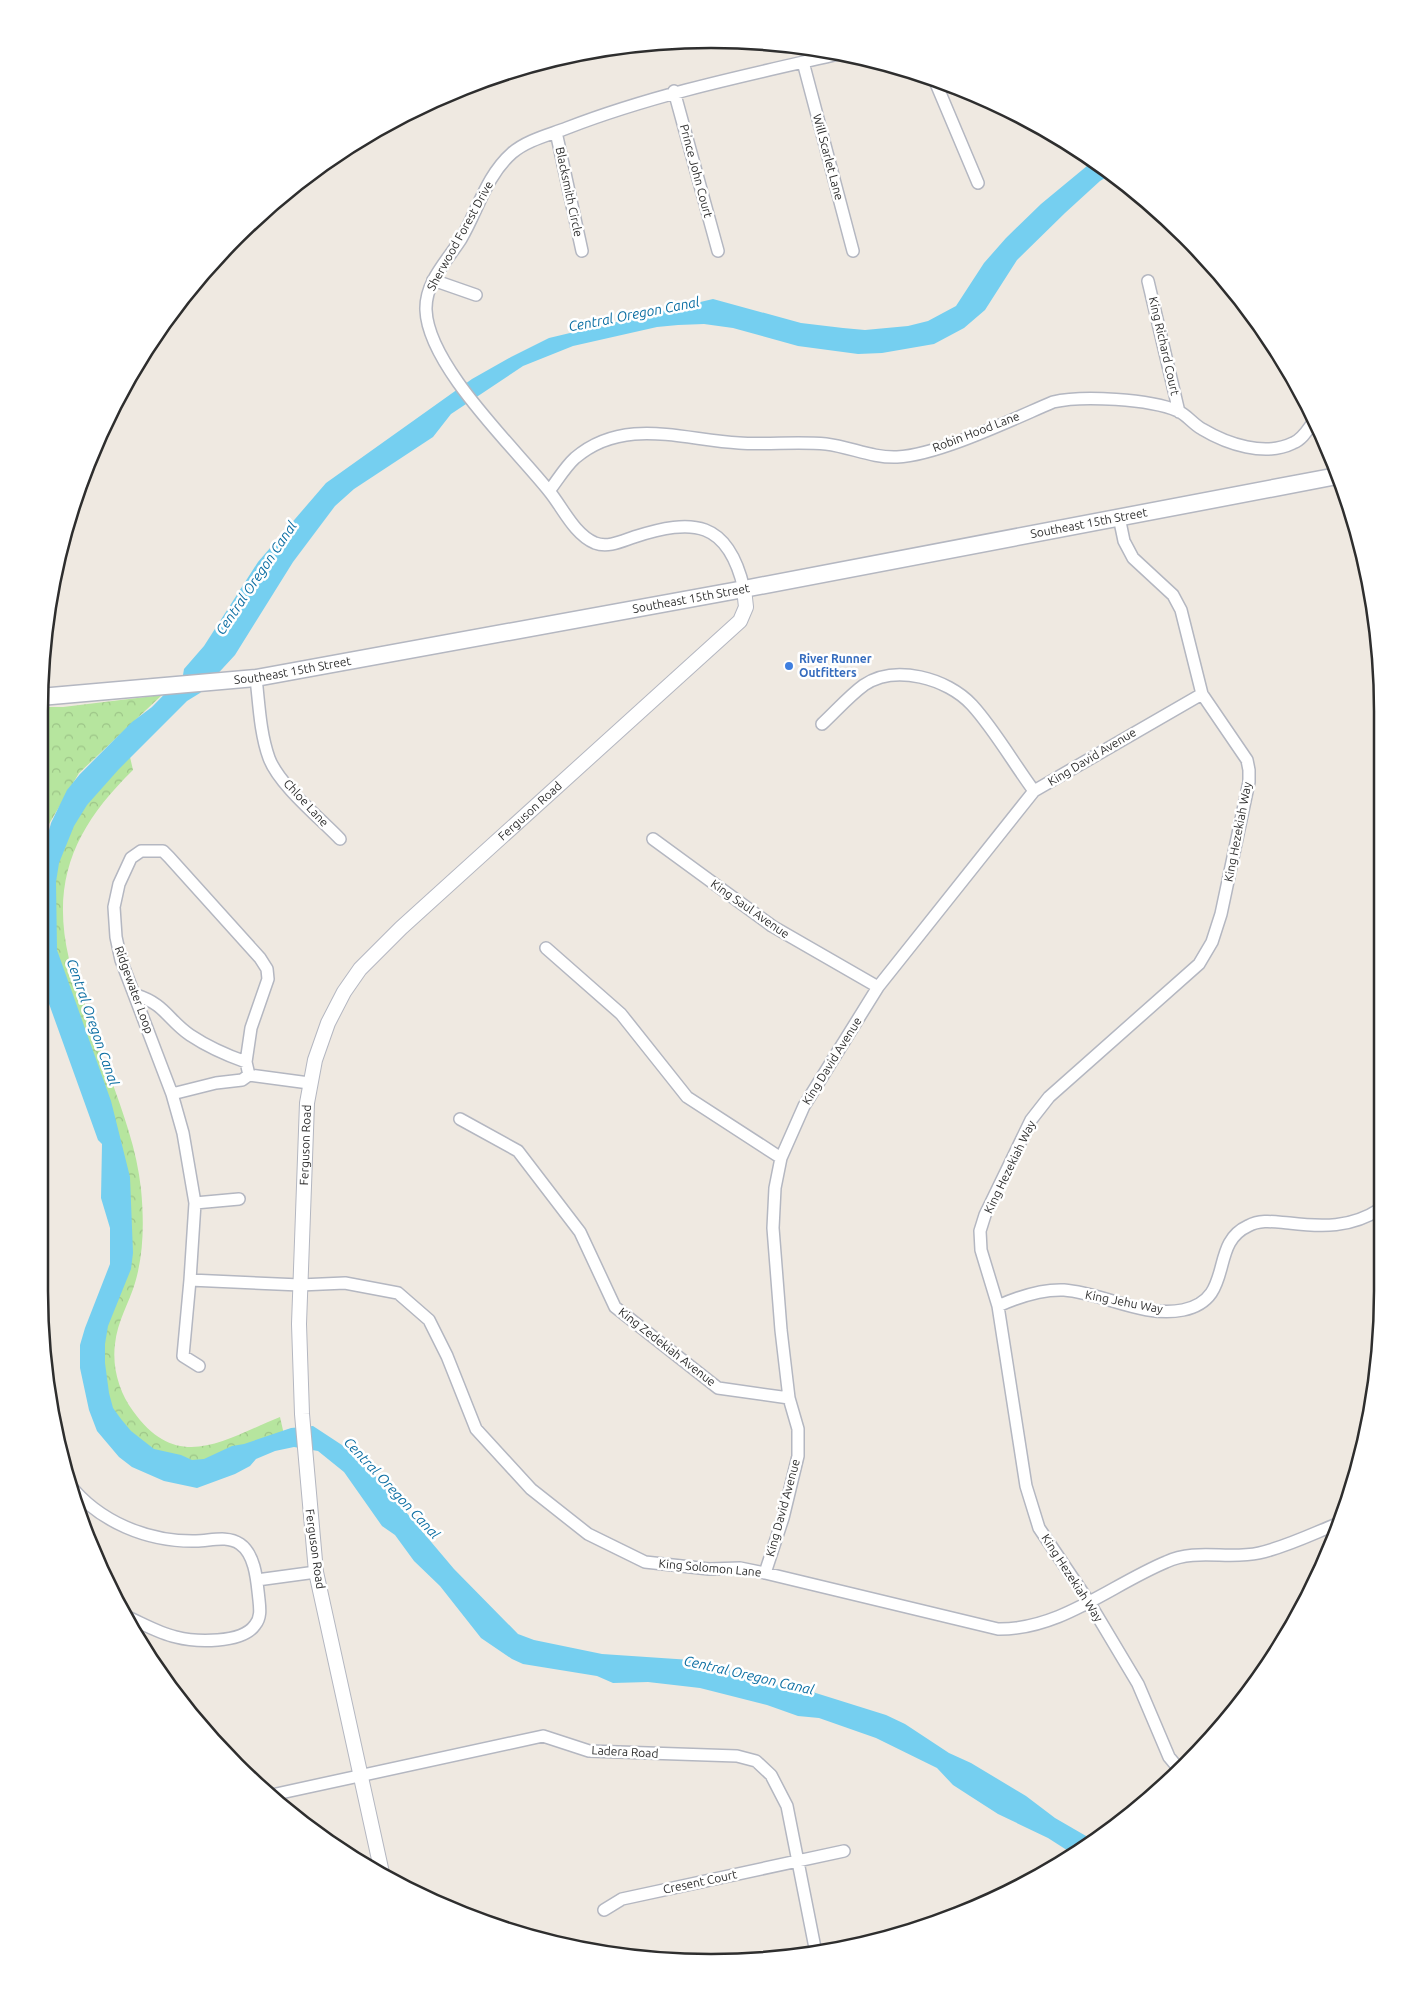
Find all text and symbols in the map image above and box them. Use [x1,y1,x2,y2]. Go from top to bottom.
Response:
street label: Will Scarlet Lane [811,112,846,201]
street label: Prince John Court [678,123,715,219]
street label: Blacksmith Circle [554,146,585,238]
street label: Sherwood Forest Drive [424,179,495,293]
water label: Central Oregon Canal [567,293,701,335]
street label: King Richard Court [1147,295,1182,397]
street label: Robin Hood Lane [931,409,1021,454]
street label: Southeast 15th Street [1029,505,1149,540]
water label: Central Oregon Canal [212,518,300,638]
street label: Southeast 15th Street [631,581,751,615]
place label: River Runner Outfitters [799,652,872,679]
street label: Southeast 15th Street [233,654,352,686]
marker: River Runner Outfitters [783,660,795,672]
street label: King David Avenue [1045,725,1138,788]
street label: Chloe Lane [281,776,331,829]
street label: Ferguson Road [495,779,564,843]
street label: King Hezekiah Way [1221,781,1254,883]
street label: King Saul Avenue [709,877,792,940]
street label: Ridgewater Loop [113,944,156,1035]
water label: Central Oregon Canal [64,956,122,1088]
street label: King David Avenue [799,1015,864,1107]
street label: Ferguson Road [297,1104,313,1186]
street label: King Hezekiah Way [981,1118,1038,1215]
street label: King Jehu Way [1084,1288,1164,1315]
street label: King Zedekiah Avenue [616,1305,718,1388]
water label: Central Oregon Canal [341,1434,443,1542]
street label: King David Avenue [763,1458,802,1558]
street label: Ferguson Road [303,1508,328,1590]
street label: King Hezekiah Way [1039,1532,1106,1624]
street label: King Solomon Lane [658,1557,762,1578]
water label: Central Oregon Canal [682,1652,816,1698]
street label: Ladera Road [591,1743,659,1760]
street label: Cresent Court [662,1867,738,1896]

